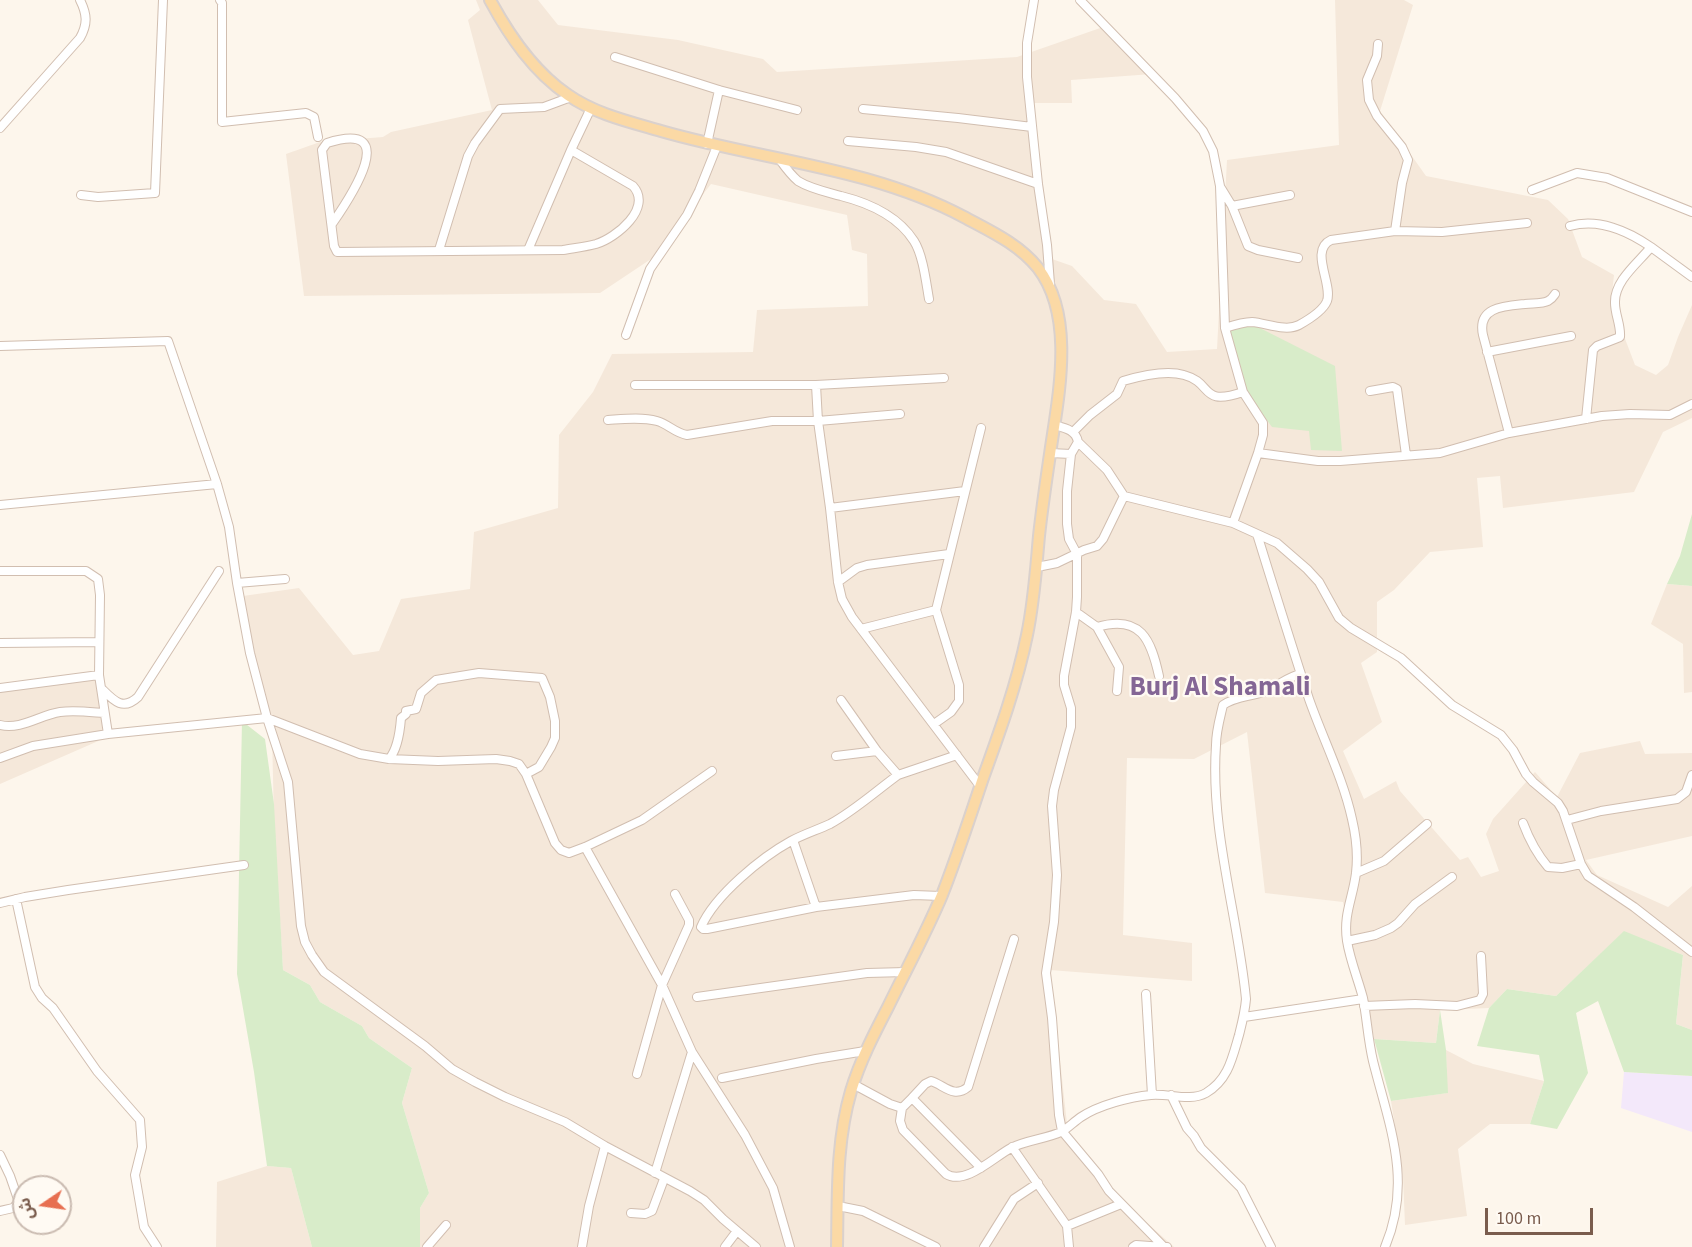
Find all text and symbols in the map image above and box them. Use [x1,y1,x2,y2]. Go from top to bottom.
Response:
district label: Burj Al Shamali [1129,673,1311,705]
north arrow [12,1175,72,1235]
text: ش [13,1195,40,1222]
scale bar [1488,1196,1596,1234]
text: 100 m [1496,1206,1541,1231]

